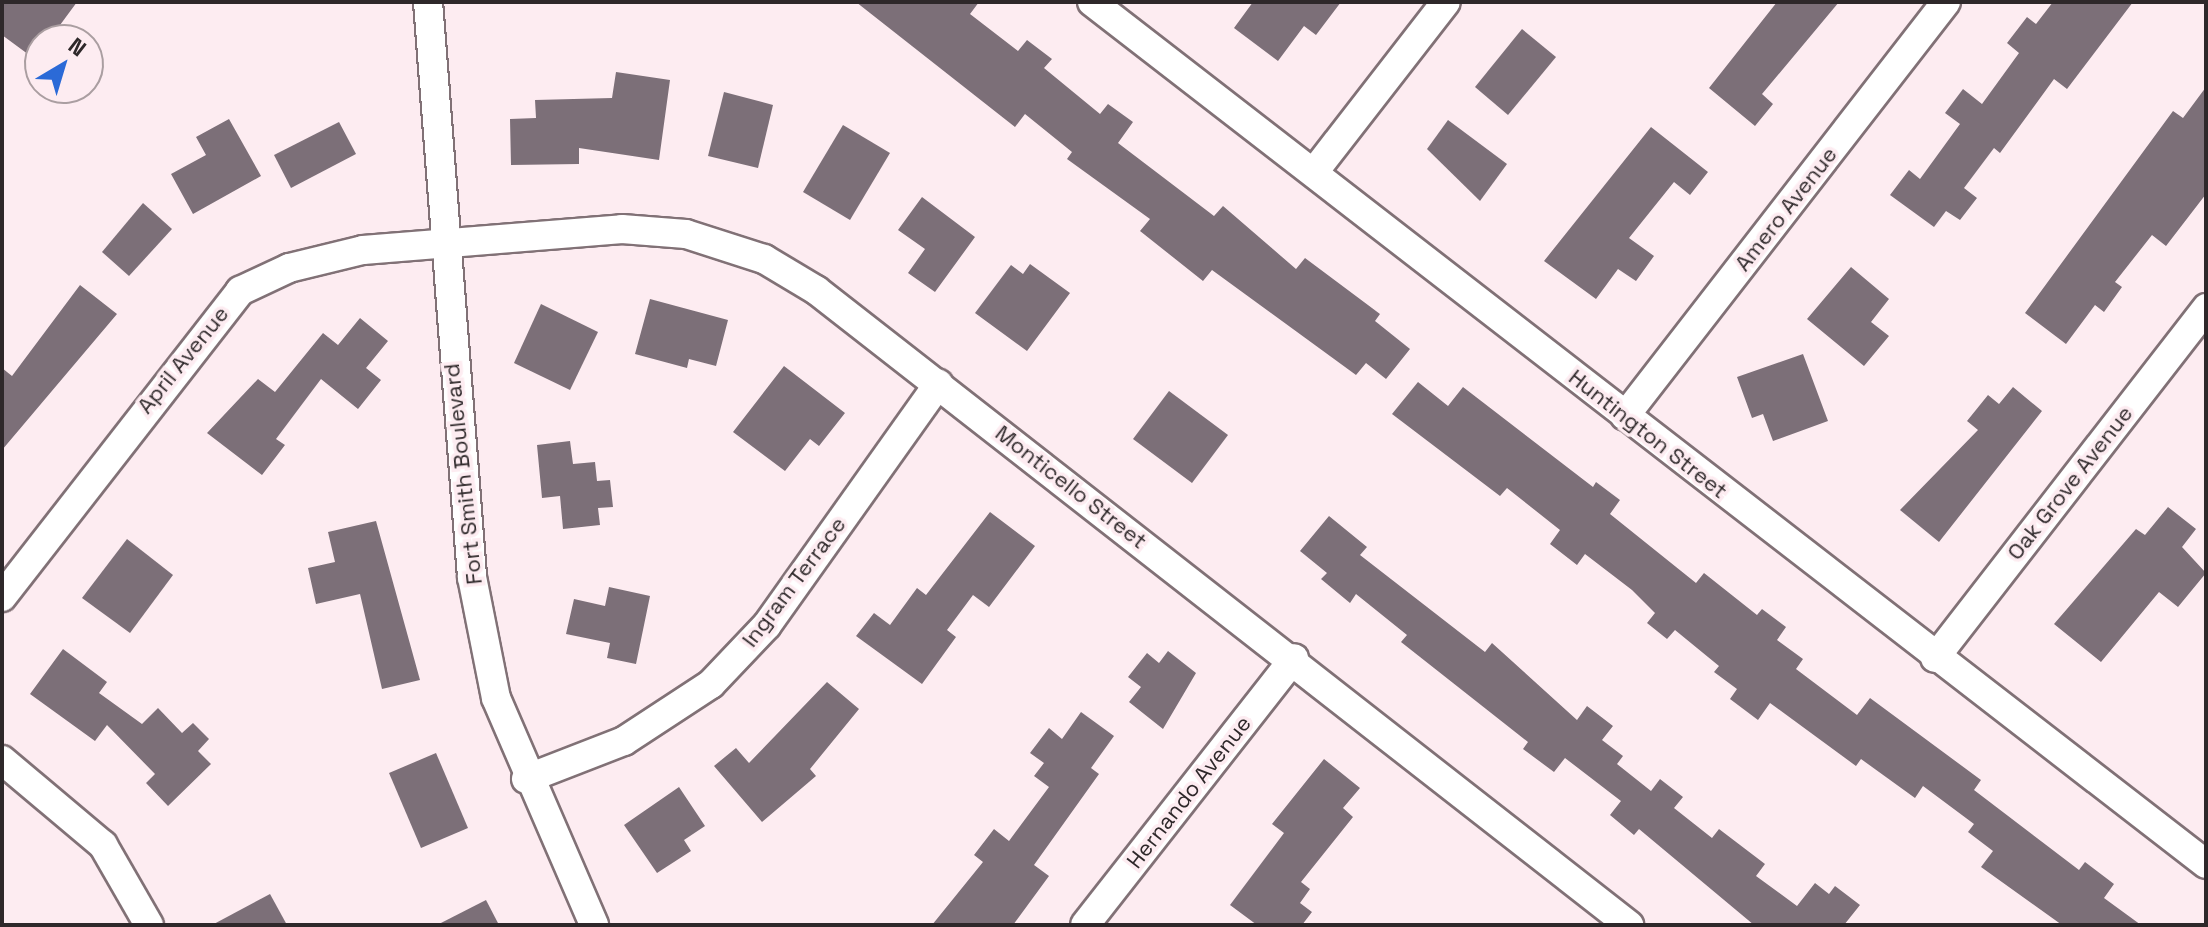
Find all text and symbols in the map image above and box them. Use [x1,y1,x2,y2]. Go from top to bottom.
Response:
north arrow [24,24,104,104]
text: N [63,31,92,62]
street label: Amero Avenue [1729,142,1843,276]
street label: April Avenue [132,301,234,419]
street label: Fort Smith Boulevard [438,362,488,586]
street label: Huntington Street [1563,364,1733,504]
street label: Oak Grove Avenue [2002,401,2138,565]
street label: Monticello Street [990,420,1152,554]
street label: Ingram Terrace [736,512,852,652]
street label: Hernando Avenue [1121,710,1257,874]

